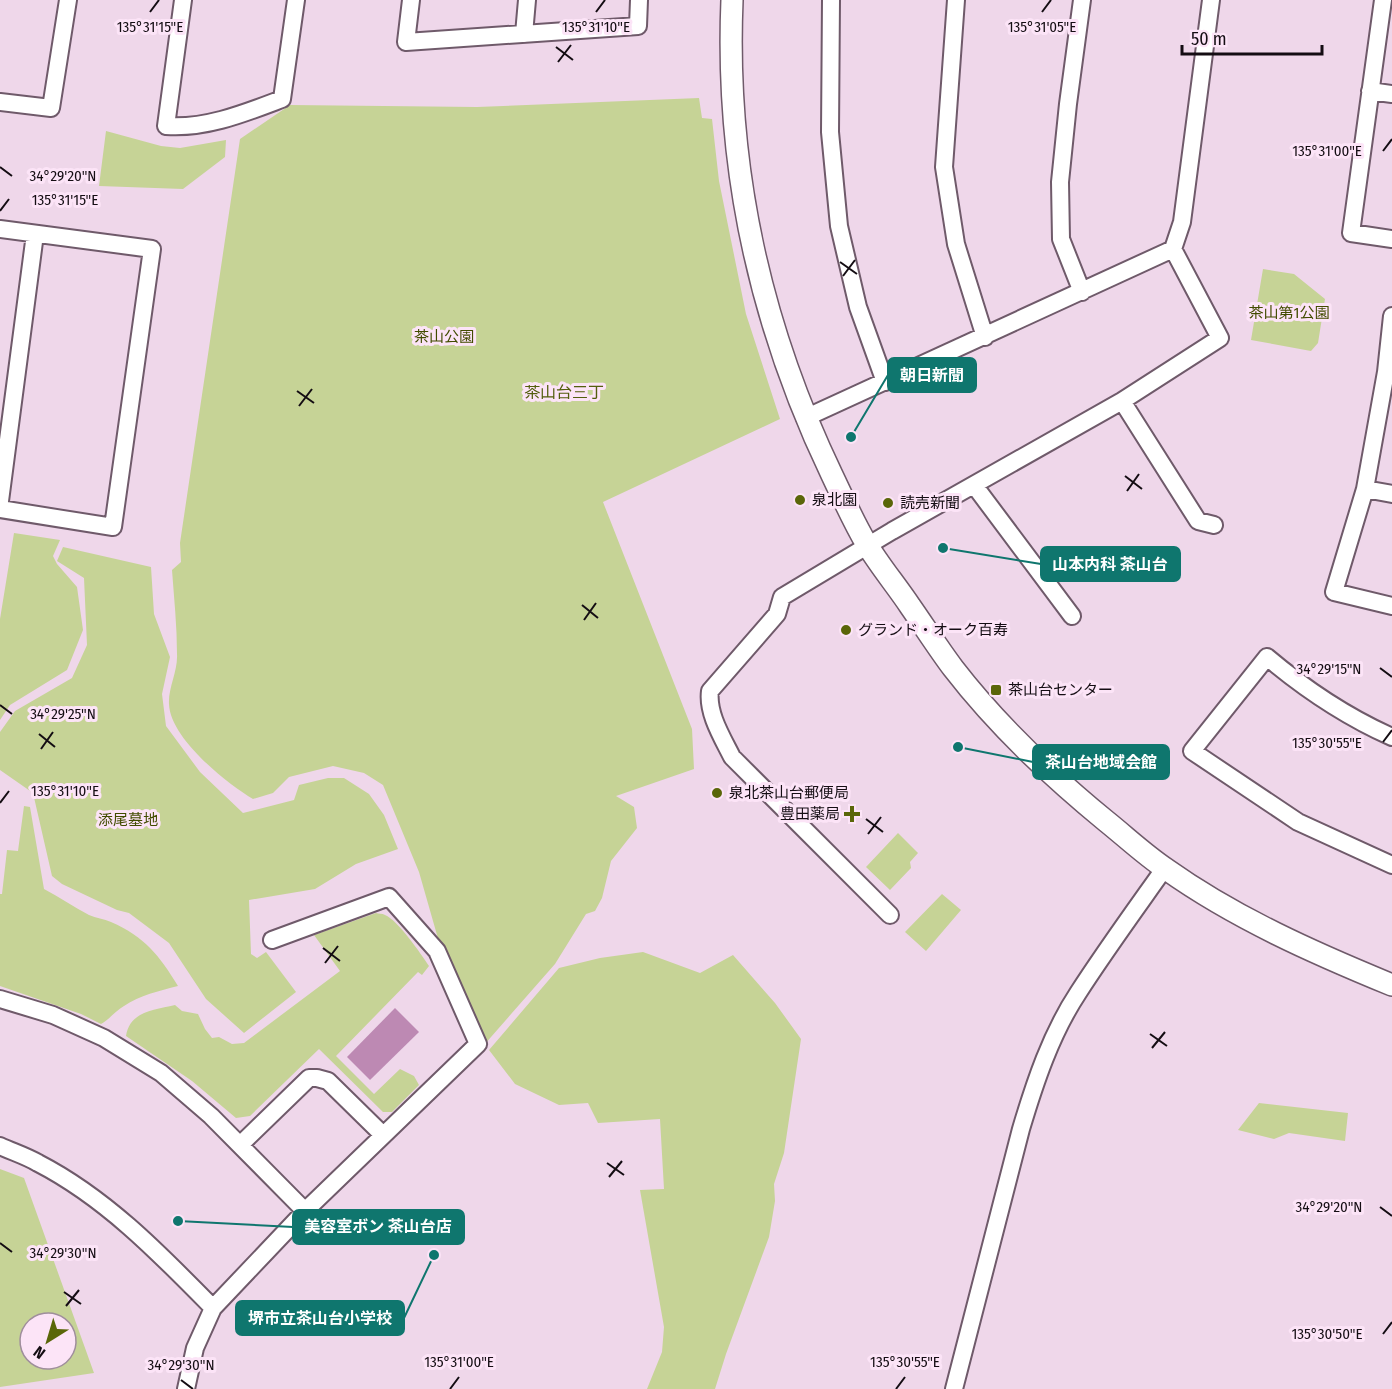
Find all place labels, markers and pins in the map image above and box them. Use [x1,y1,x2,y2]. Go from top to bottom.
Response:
callout: 朝日新聞 [888,358,976,392]
place label: 泉北園 [812,491,857,509]
marker: 泉北園 [793,493,807,507]
place label: 読売新聞 [900,494,960,512]
marker: 読売新聞 [881,496,895,510]
callout: 山本内科 茶山台 [1041,547,1180,581]
place label: グランド・オーク百寿 [858,621,1008,639]
marker: グランド・オーク百寿 [839,623,853,637]
place label: 茶山台センター [1008,681,1113,699]
marker: 茶山台センター [989,683,1003,697]
callout: 茶山台地域会館 [1033,745,1169,779]
place label: 泉北茶山台郵便局 [729,784,849,802]
marker: 泉北茶山台郵便局 [710,786,724,800]
place label: 豊田薬局 [780,805,840,823]
marker: 豊田薬局 [845,807,859,821]
callout: 美容室ボン 茶山台店 [293,1210,464,1244]
callout: 堺市立茶山台小学校 [236,1301,404,1335]

